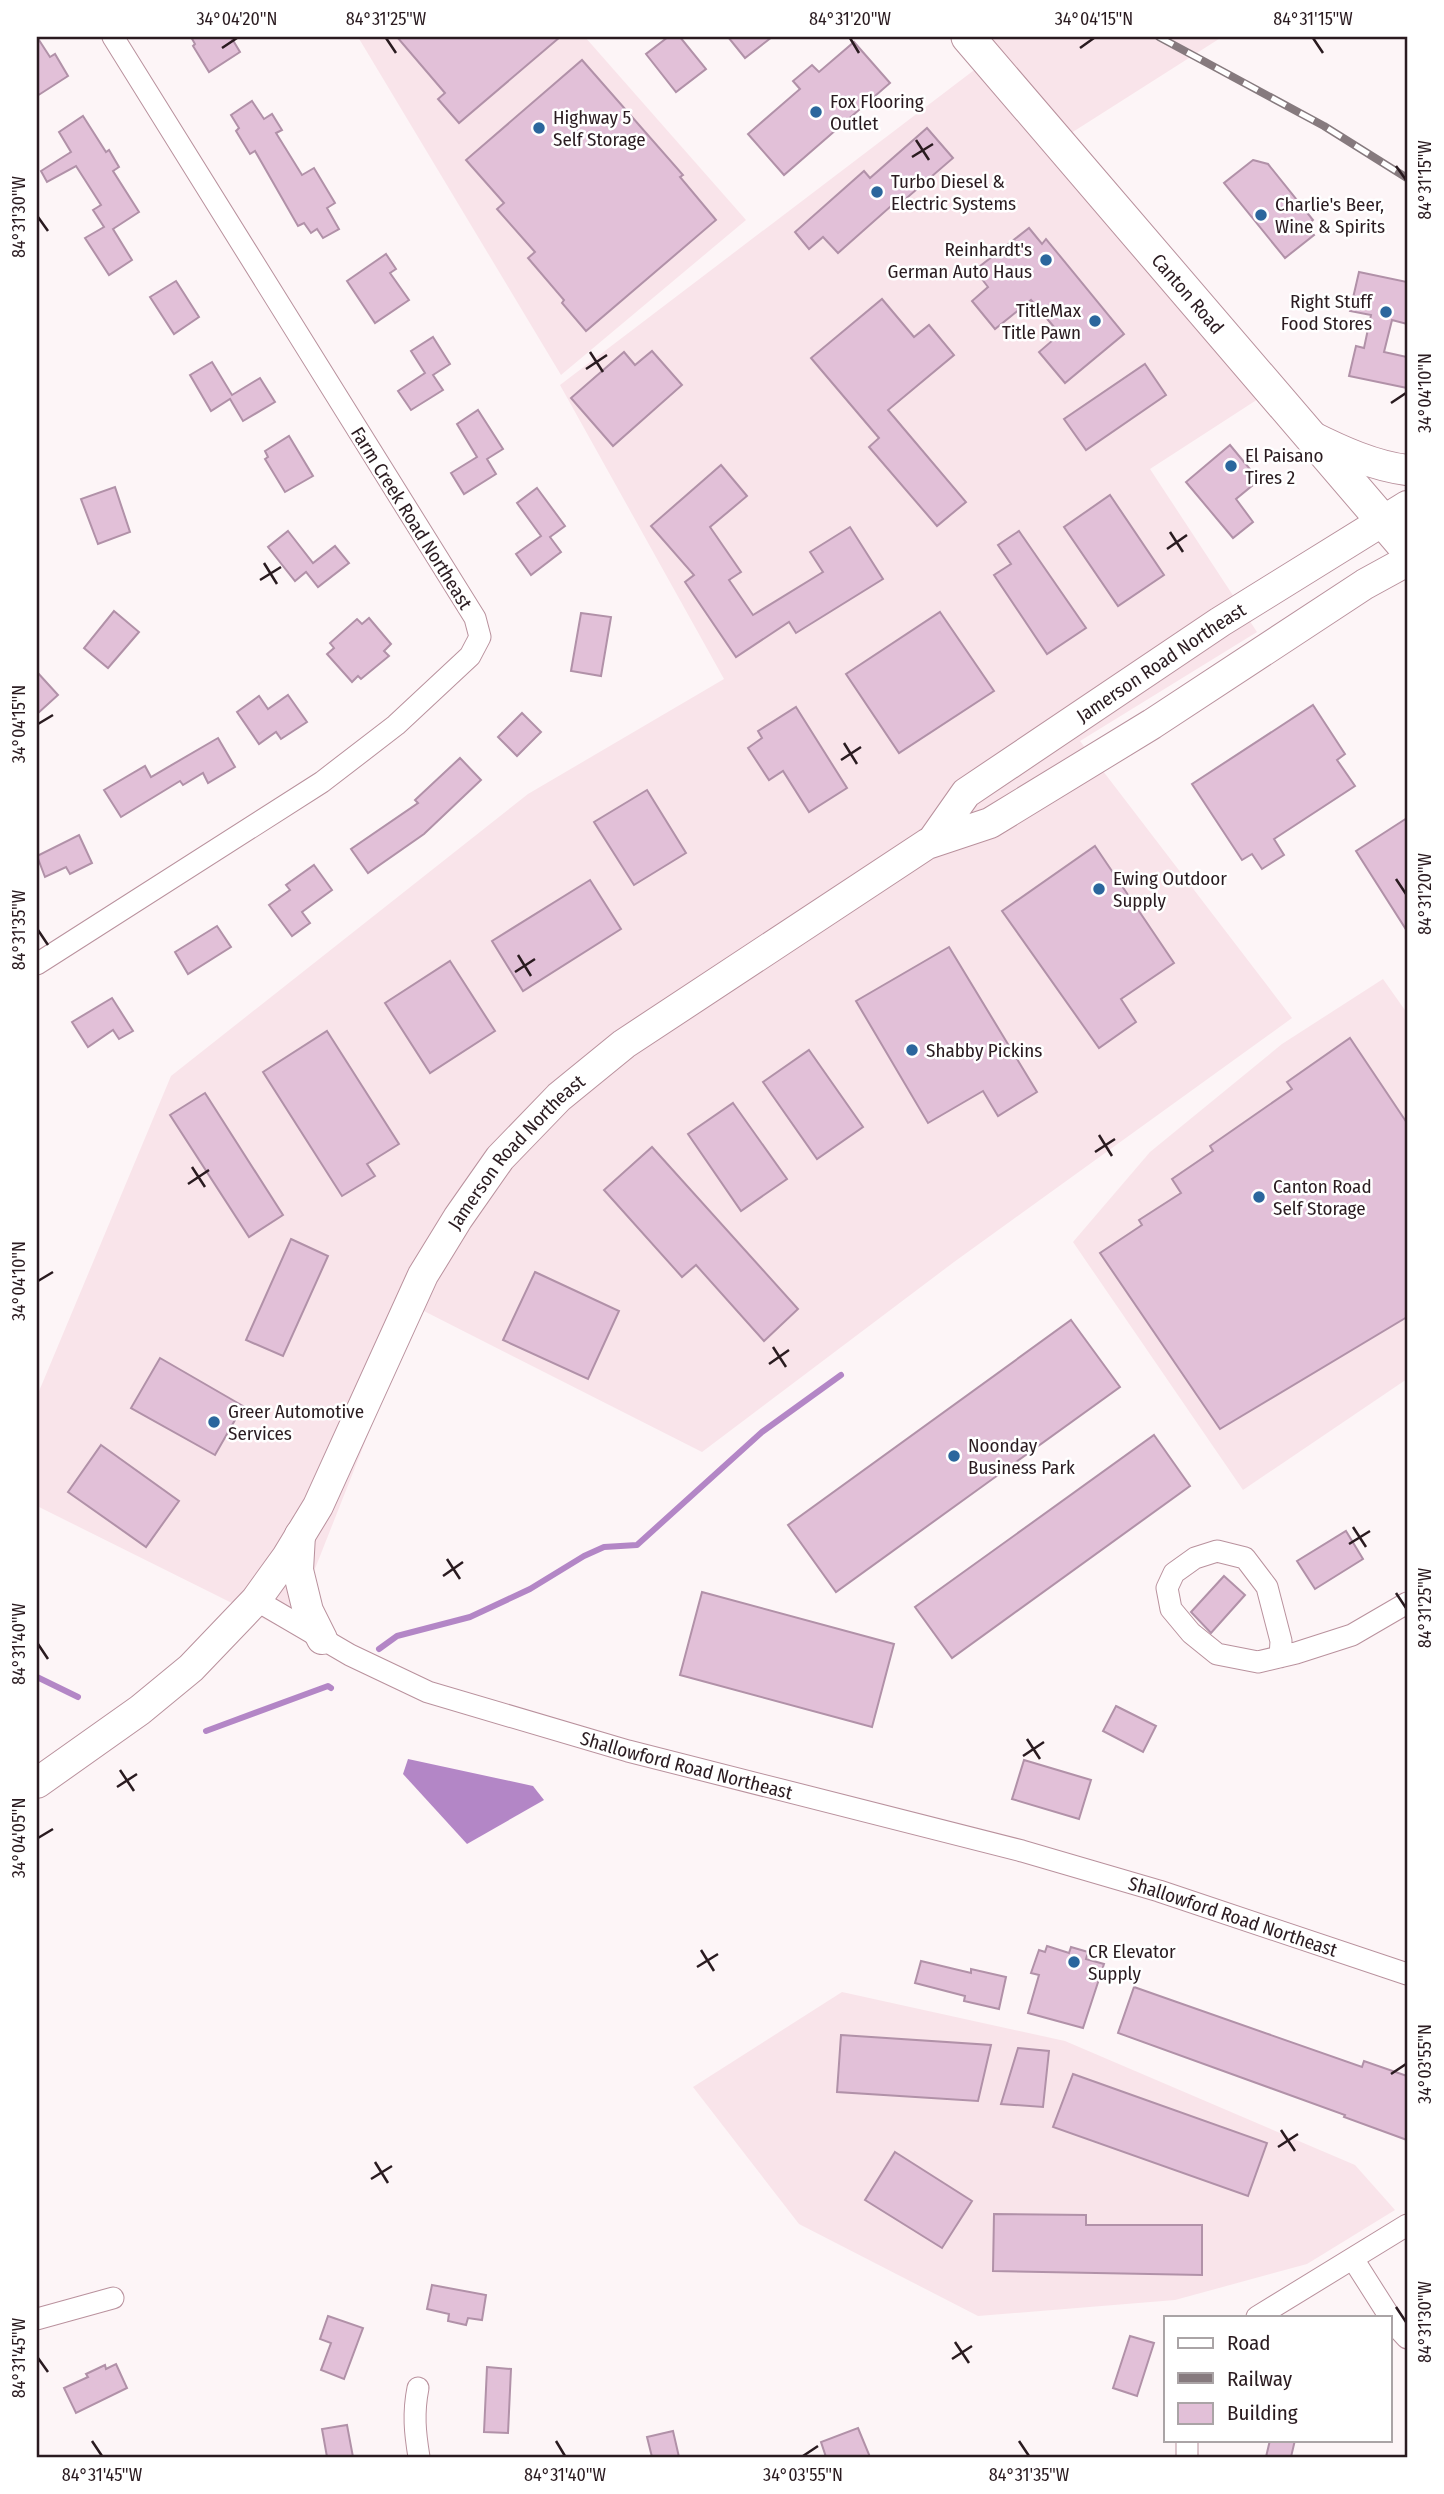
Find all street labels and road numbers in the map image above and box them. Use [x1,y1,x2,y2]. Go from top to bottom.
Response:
street label: Canton Road [1147,249,1228,339]
street label: Farm Creek Road Northeast [346,423,478,614]
street label: Jamerson Road Northeast [1072,598,1250,727]
street label: Jamerson Road Northeast [443,1069,590,1234]
street label: Shallowford Road Northeast [578,1727,796,1805]
street label: Shallowford Road Northeast [1126,1872,1341,1962]

